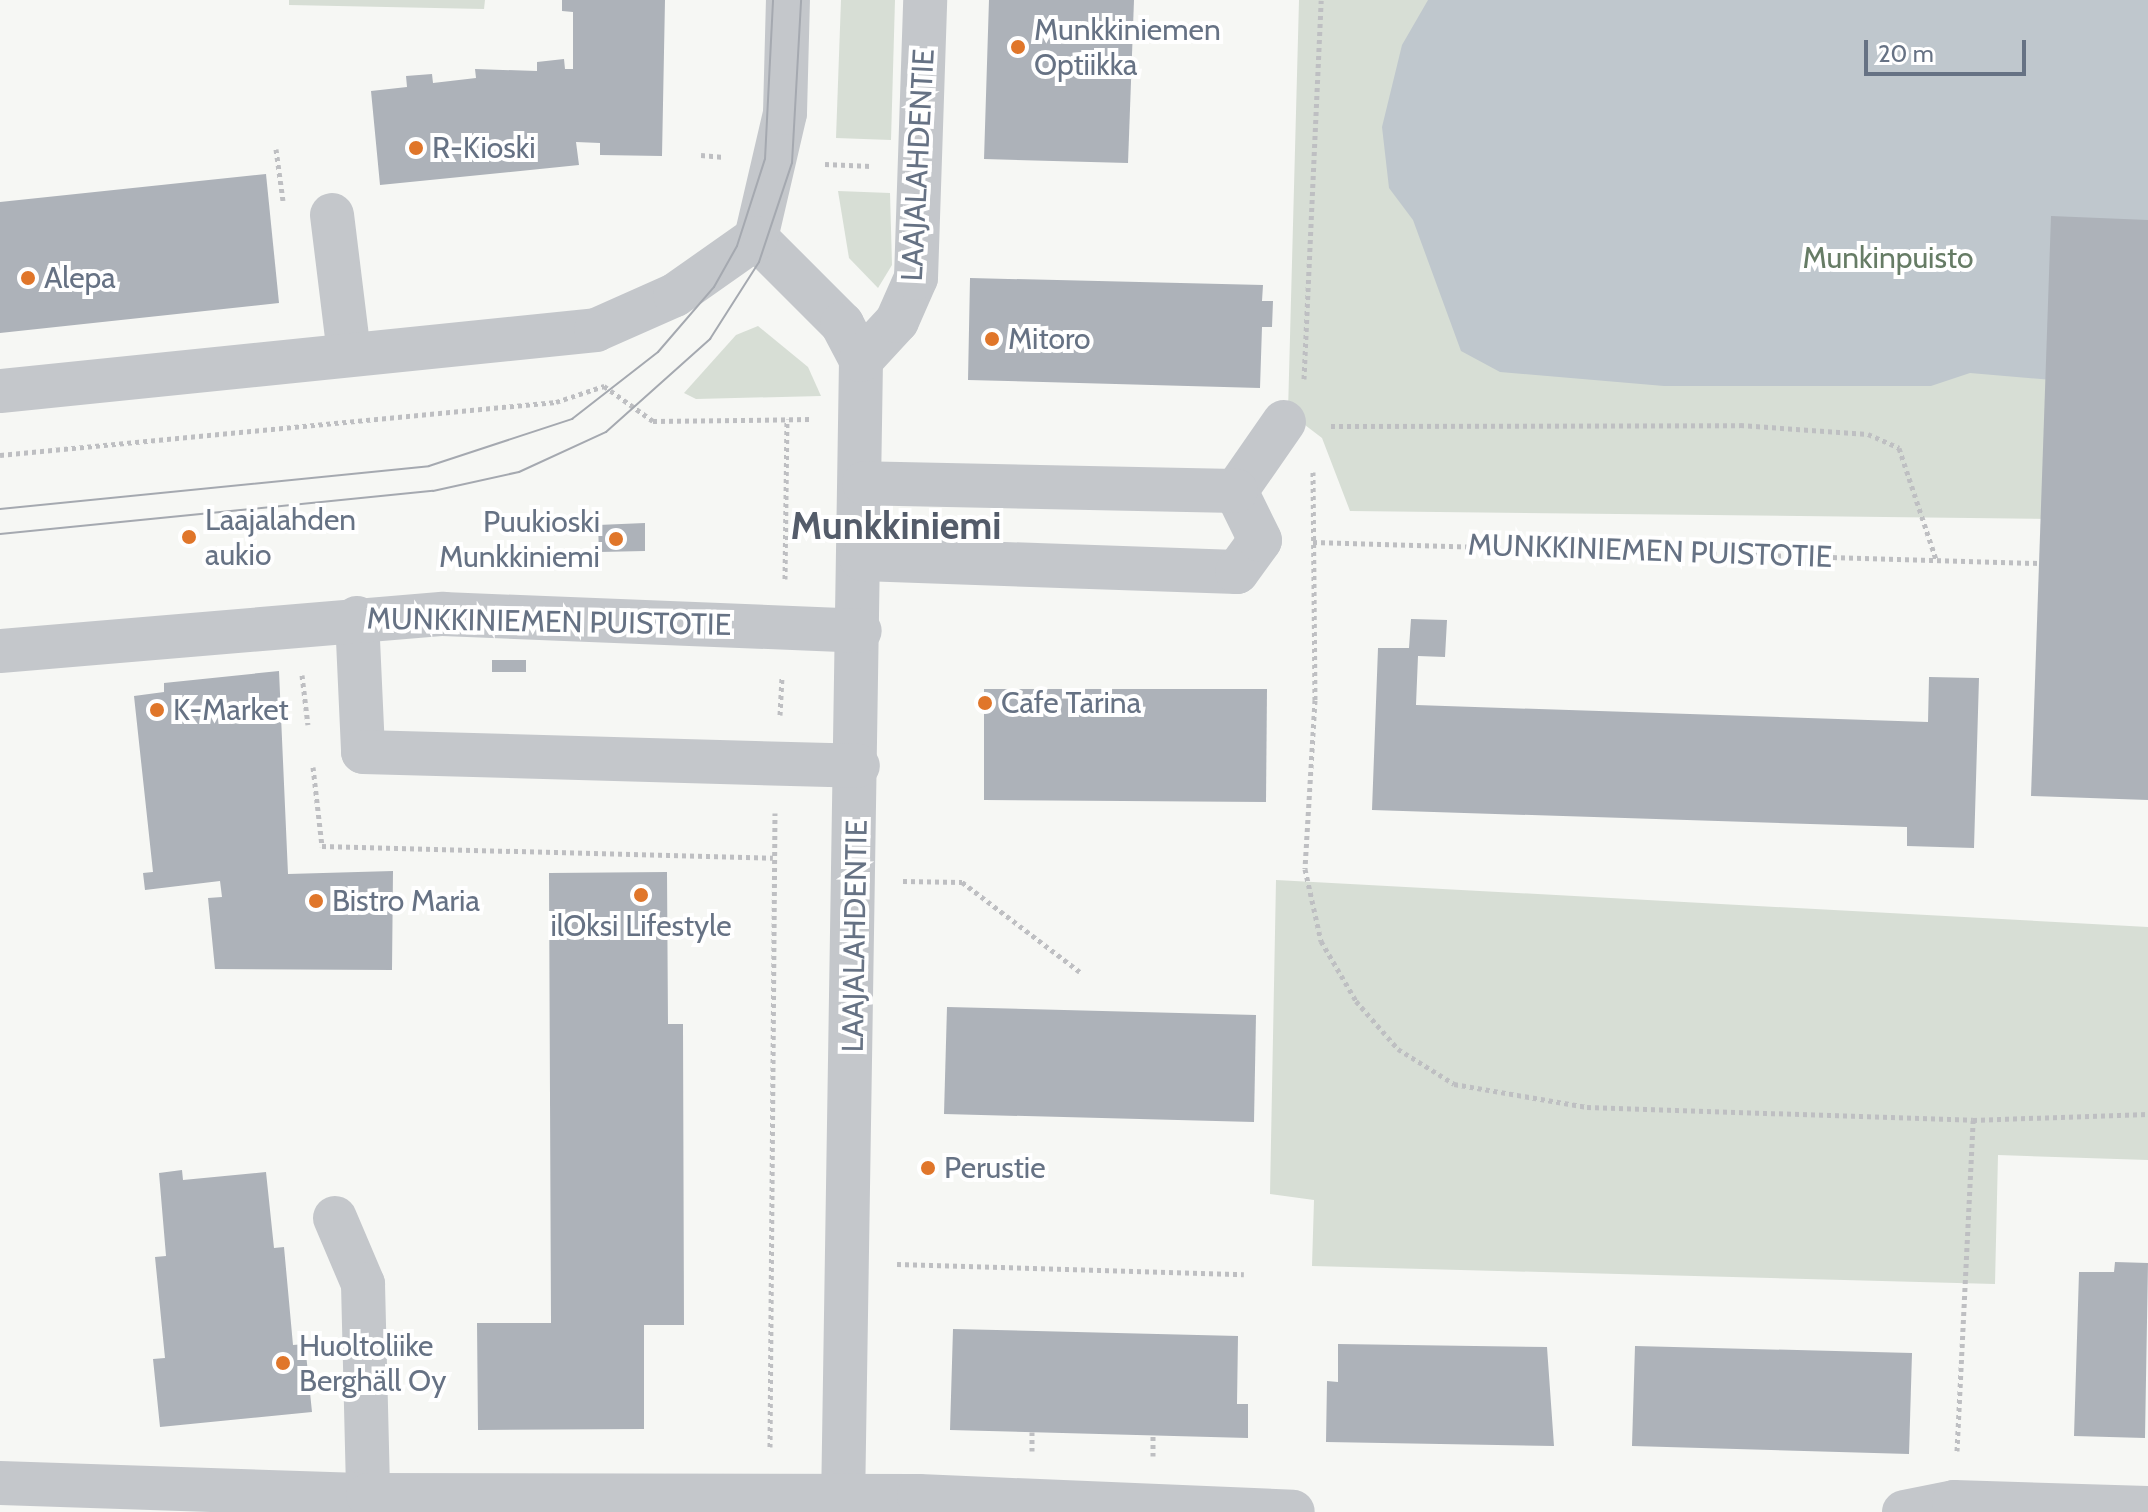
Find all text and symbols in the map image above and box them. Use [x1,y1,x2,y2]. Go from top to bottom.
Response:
place label: Munkkiniemen Optiikka [1034,12,1221,82]
scale bar [1868,24,2030,74]
marker: Munkkiniemen Optiikka [1009,38,1027,56]
text: 20 m [1878,39,1934,68]
street label: LAAJALAHDENTIE [894,48,942,282]
place label: R-Kioski [432,130,536,166]
marker: R-Kioski [407,139,425,157]
park label: Munkinpuisto [1803,240,1973,276]
place label: Alepa [44,260,116,296]
marker: Alepa [19,269,37,287]
place label: Mitoro [1008,321,1090,357]
marker: Mitoro [983,330,1001,348]
place label: Laajalahden aukio [205,502,356,572]
district label: Munkkiniemi [791,503,1001,549]
place label: Puukioski Munkkiniemi [439,504,600,574]
street label: MUNKKINIEMEN PUISTOTIE [1467,527,1833,575]
marker: Laajalahden aukio [180,528,198,546]
marker: Puukioski Munkkiniemi [607,530,625,548]
street label: MUNKKINIEMEN PUISTOTIE [366,601,732,643]
place label: Cafe Tarina [1001,685,1141,721]
place label: K-Market [173,692,289,728]
marker: Cafe Tarina [976,694,994,712]
marker: K-Market [148,701,166,719]
street label: LAAJALAHDENTIE [835,819,875,1053]
place label: Bistro Maria [332,883,480,919]
marker: ilOksi Lifestyle [632,886,650,904]
marker: Bistro Maria [307,892,325,910]
place label: ilOksi Lifestyle [550,908,732,944]
place label: Perustie [944,1150,1046,1186]
marker: Perustie [919,1159,937,1177]
place label: Huoltoliike Berghäll Oy [299,1328,446,1398]
marker: Huoltoliike Berghäll Oy [274,1354,292,1372]

